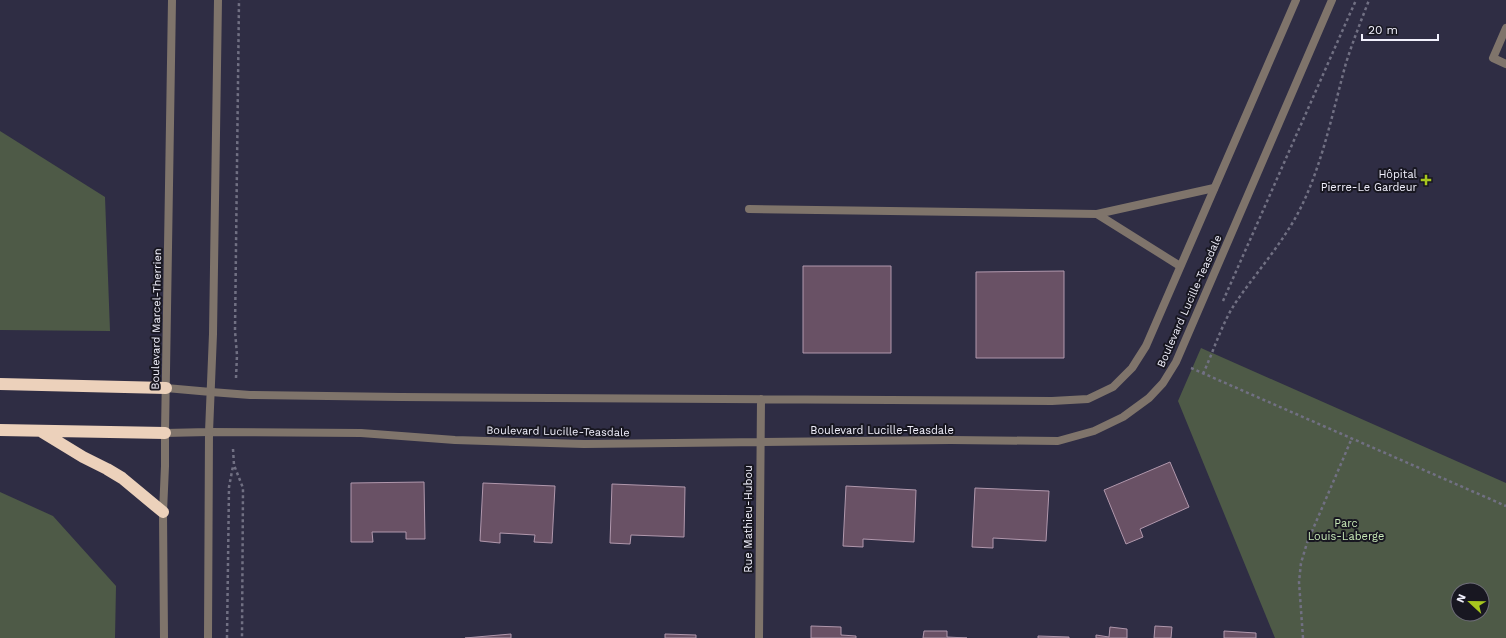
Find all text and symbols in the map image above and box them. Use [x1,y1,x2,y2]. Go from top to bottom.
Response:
scale bar [1362,16,1438,42]
text: 20 m [1368,23,1398,37]
place label: Hôpital Pierre-Le Gardeur [1321,168,1418,194]
marker: Hôpital Pierre-Le Gardeur [1420,174,1432,186]
street label: Boulevard Lucille-Teasdale [1154,233,1225,369]
street label: Boulevard Marcel-Therrien [149,248,164,390]
street label: Boulevard Lucille-Teasdale [486,424,630,439]
street label: Boulevard Lucille-Teasdale [810,424,954,437]
street label: Rue Mathieu-Hubou [742,465,755,573]
park label: Parc Louis-Laberge [1308,517,1384,543]
north arrow [1450,582,1490,622]
text: N [1454,592,1469,605]

